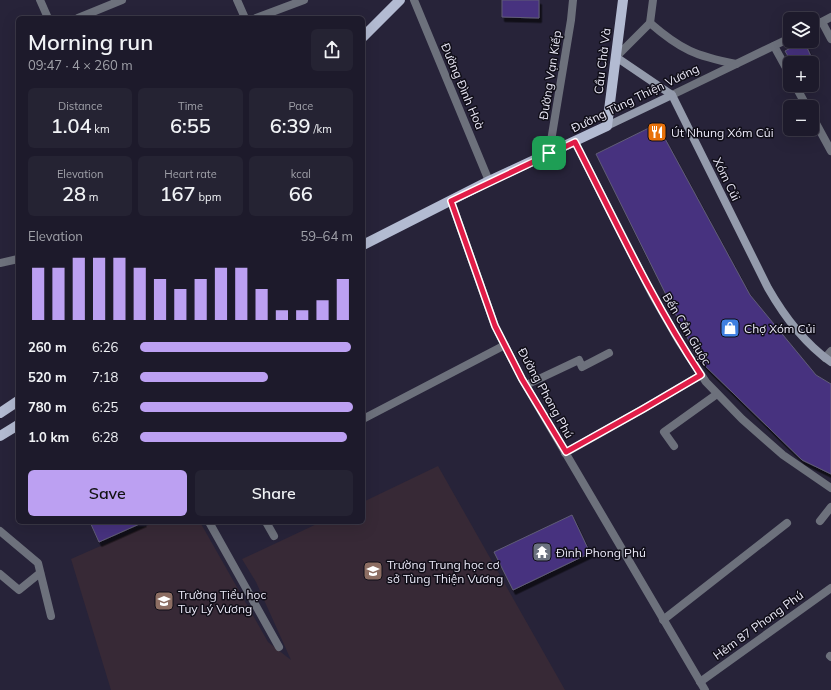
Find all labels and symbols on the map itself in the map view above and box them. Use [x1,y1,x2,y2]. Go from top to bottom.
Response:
street label: Cầu Chà Và [590,27,614,95]
street label: Đường Vạn Kiếp [536,29,564,121]
street label: Đường Đình Hoà [438,41,488,131]
street label: Đường Tùng Thiện Vương [569,60,701,136]
restaurant icon: Út Nhung Xóm Củi [646,121,668,143]
place label: Út Nhung Xóm Củi [671,125,774,140]
pin [532,136,566,170]
street label: Xóm Củi [710,155,744,203]
street label: Bến Cần Giuộc [660,290,715,368]
shop icon: Chợ Xóm Củi [719,317,741,339]
place label: Chợ Xóm Củi [744,321,815,336]
street label: Đường Phong Phú [515,345,577,441]
temple icon: Đình Phong Phú [531,541,553,563]
place label: Đình Phong Phú [556,545,646,560]
place label: Trường Trung học cơ sở Tùng Thiện Vương [387,557,503,586]
school or university icon: Trường Trung học cơ sở Tùng Thiện Vương [362,560,384,582]
place label: Trường Tiểu học Tuy Lý Vương [178,587,266,616]
street label: Hẻm 87 Phong Phú [710,587,806,663]
school or university icon: Trường Tiểu học Tuy Lý Vương [153,590,175,612]

